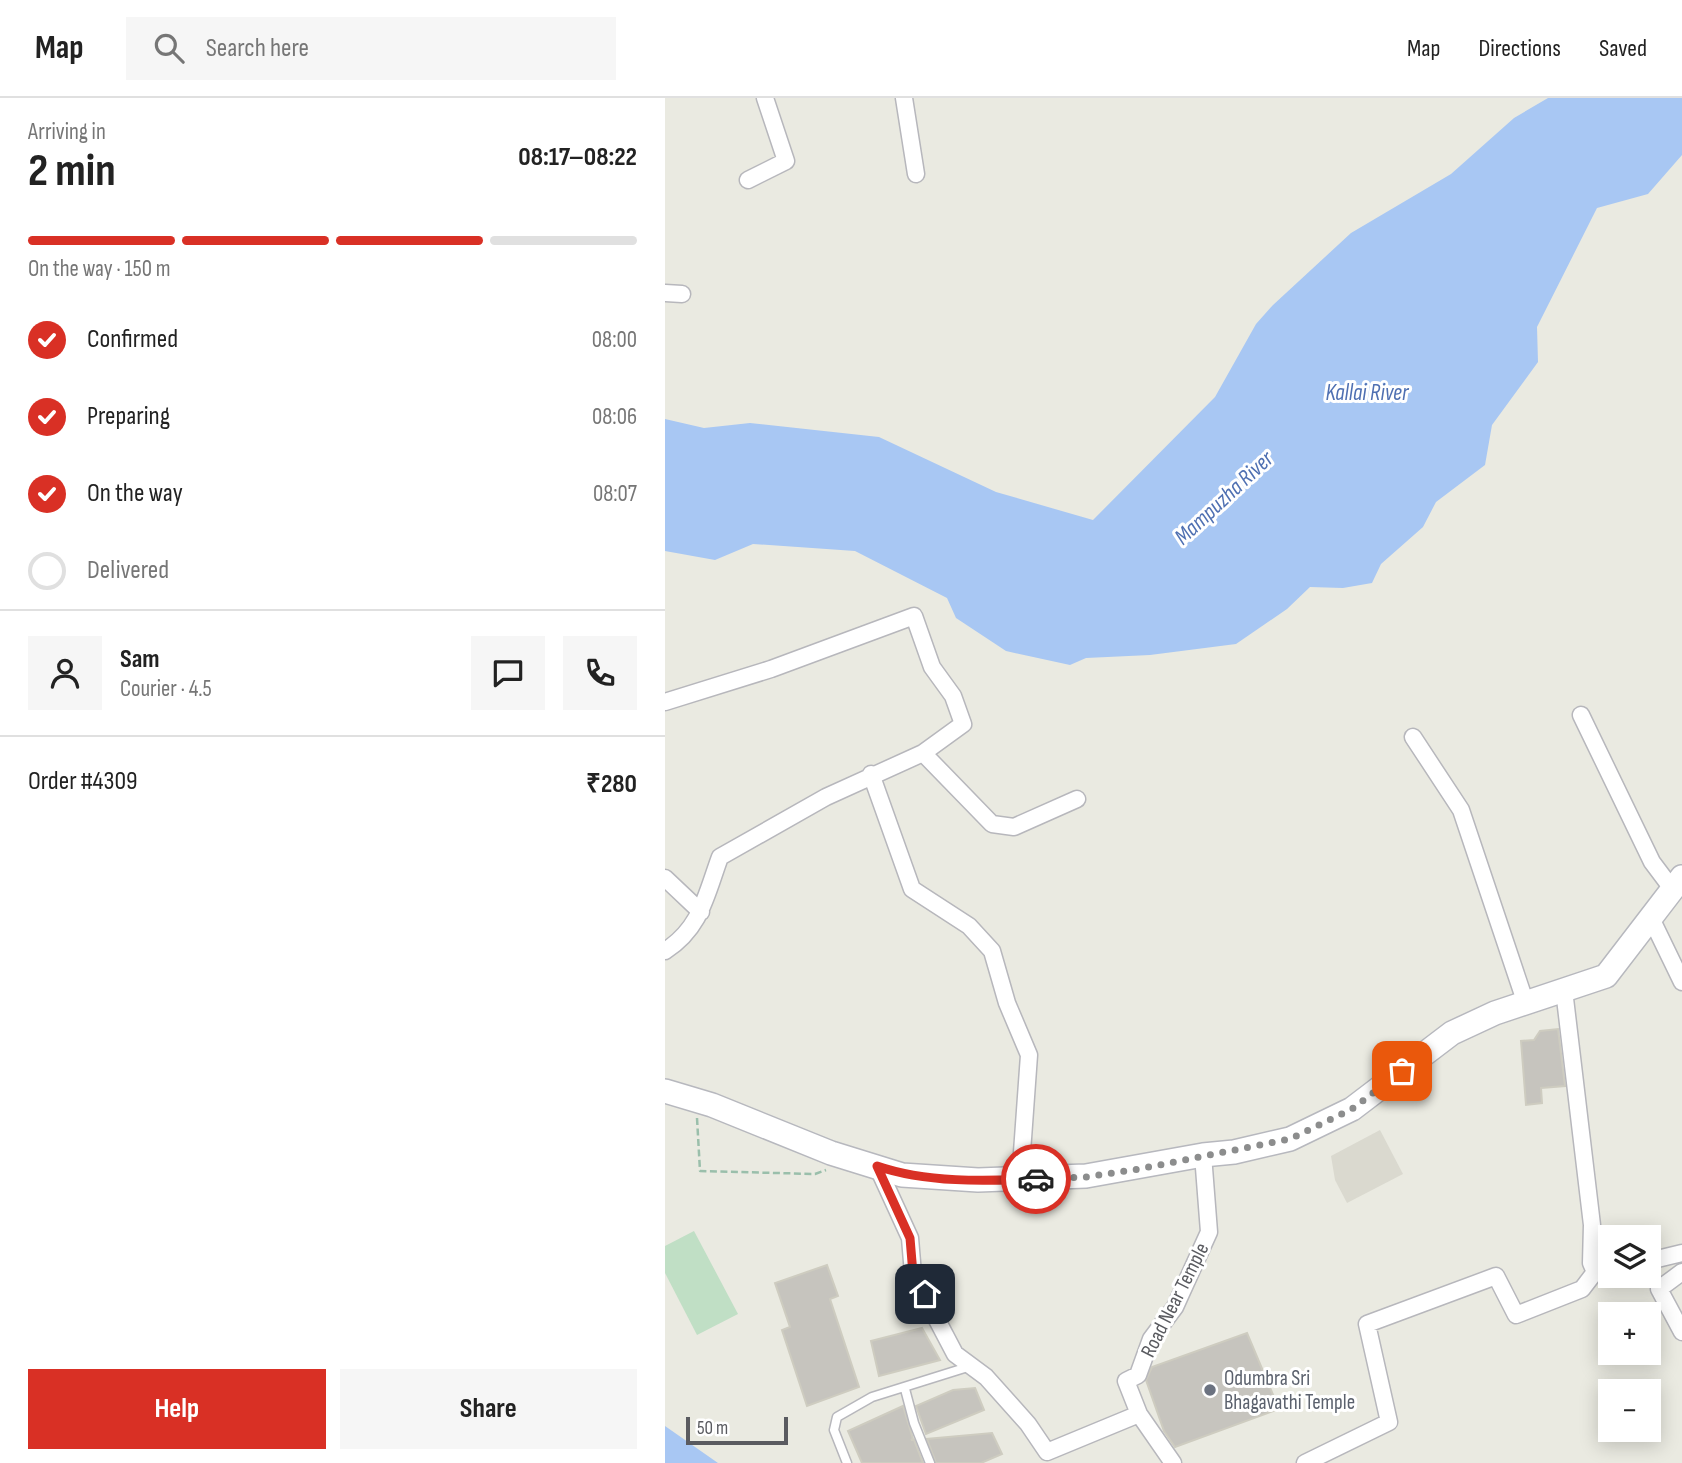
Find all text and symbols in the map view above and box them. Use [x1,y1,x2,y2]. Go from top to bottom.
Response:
search box [126,17,616,80]
text: Map [35,28,84,68]
icon: search [150,29,188,67]
text: Search here [206,33,309,64]
text: Map [1407,34,1440,63]
text: Directions [1478,34,1561,63]
text: Saved [1599,34,1647,63]
text: Arriving in [28,118,106,146]
text: 08:17–08:22 [518,142,637,173]
text: 2 min [28,144,116,199]
text: On the way · 150 m [28,255,171,283]
icon: check [28,321,66,359]
text: Confirmed [87,324,178,355]
text: 08:00 [592,326,637,354]
water label: Kallai River [1325,379,1410,407]
icon: check [28,398,66,436]
text: Preparing [87,401,170,432]
text: 08:06 [592,403,637,431]
water label: Mampuzha River [1169,444,1280,551]
icon: check [28,475,66,513]
text: On the way [87,478,183,509]
text: 08:07 [593,480,637,508]
text: Delivered [87,555,169,586]
button: person [28,636,102,710]
button: chat [471,636,545,710]
button: phone [563,636,637,710]
text: Sam [120,644,160,675]
text: Courier · 4.5 [120,675,212,703]
text: Order #4309 [28,766,138,797]
text: ₹280 [586,769,637,800]
pin [1372,1041,1432,1101]
icon: bag [1383,1052,1421,1090]
courier [1001,1144,1071,1214]
icon: car [1017,1160,1055,1198]
map controls [1598,1225,1661,1442]
button: layers [1598,1225,1661,1288]
street label: Road Near Temple [1135,1239,1215,1361]
pin [895,1264,955,1324]
icon: home [906,1275,944,1313]
button: + [1598,1302,1661,1365]
place label: Odumbra Sri Bhagavathi Temple [1224,1366,1355,1415]
button: Help [28,1369,326,1449]
button: Share [340,1369,637,1449]
button: − [1598,1379,1661,1442]
marker: Odumbra Sri Bhagavathi Temple [1202,1382,1218,1398]
scale bar [686,1414,787,1446]
text: 50 m [697,1417,728,1440]

